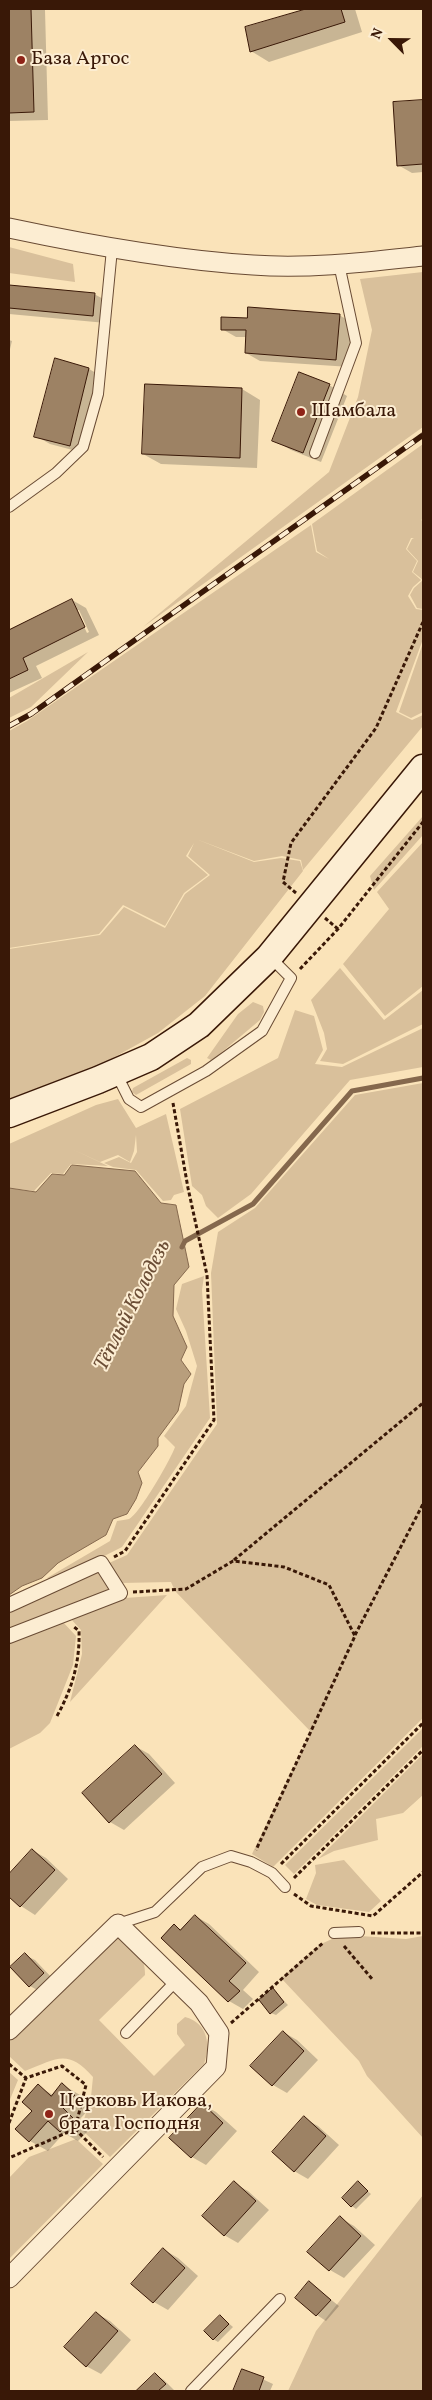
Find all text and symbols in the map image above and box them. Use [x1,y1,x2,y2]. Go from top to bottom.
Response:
north arrow [367,15,417,65]
text: N [367,26,388,42]
place label: База Аргос [31,48,130,72]
marker: База Аргос [15,54,27,66]
place label: Шамбала [311,400,396,424]
marker: Шамбала [295,406,307,418]
water label: Тёплый Колодезь [90,1236,178,1376]
place label: Церковь Иакова, брата Господня [59,2090,212,2137]
marker: Церковь Иакова, брата Господня [43,2108,55,2120]

